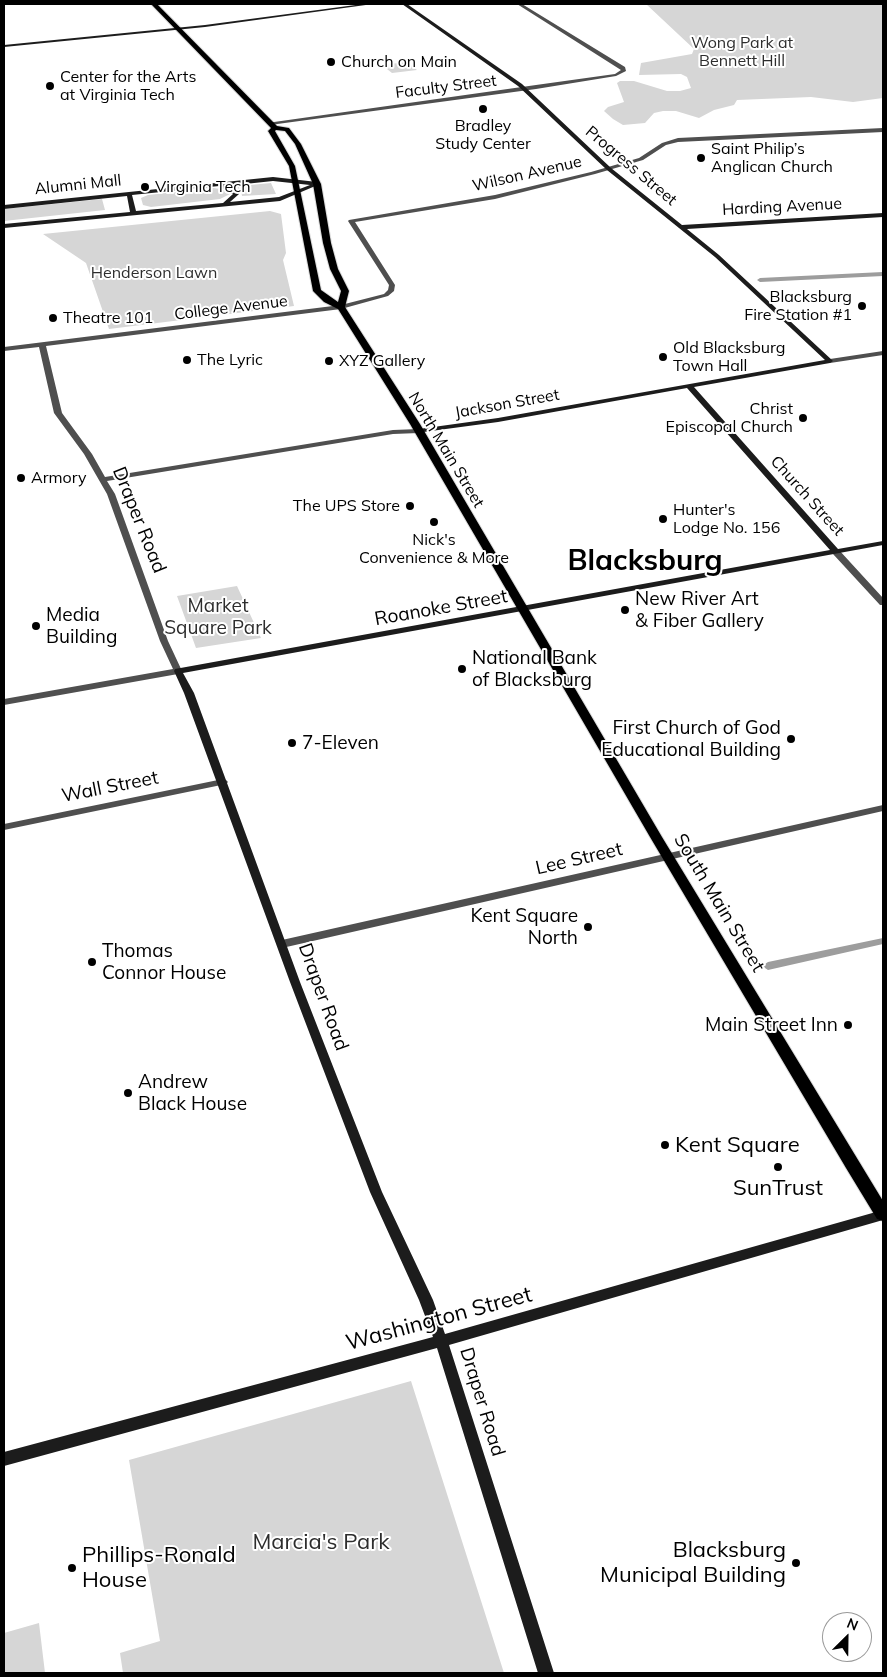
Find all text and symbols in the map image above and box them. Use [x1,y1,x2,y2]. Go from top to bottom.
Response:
park label: Wong Park at Bennett Hill [691,33,793,71]
place label: Church on Main [341,52,457,72]
marker: Church on Main [325,56,337,68]
place label: Center for the Arts at Virginia Tech [60,67,196,105]
street label: Faculty Street [394,71,498,103]
marker: Center for the Arts at Virginia Tech [44,80,56,92]
marker: Bradley Study Center [477,103,489,115]
place label: Bradley Study Center [435,116,531,154]
street label: Progress Street [581,122,681,210]
place label: Saint Philip’s Anglican Church [711,139,833,177]
street label: Wilson Avenue [470,152,584,196]
marker: Saint Philip’s Anglican Church [695,152,707,164]
street label: Alumni Mall [34,171,122,199]
place label: Virginia Tech [155,177,251,197]
marker: Virginia Tech [139,181,151,193]
street label: Harding Avenue [722,194,842,220]
park label: Henderson Lawn [91,263,217,283]
place label: Blacksburg Fire Station #1 [744,287,852,325]
street label: College Avenue [173,292,289,324]
marker: Blacksburg Fire Station #1 [856,300,868,312]
place label: Theatre 101 [63,308,153,328]
marker: Theatre 101 [47,312,59,324]
place label: Old Blacksburg Town Hall [673,338,785,376]
place label: The Lyric [197,350,263,370]
place label: XYZ Gallery [339,351,425,371]
marker: Old Blacksburg Town Hall [657,351,669,363]
marker: The Lyric [181,354,193,366]
marker: XYZ Gallery [323,355,335,367]
street label: Jackson Street [453,385,561,423]
street label: North Main Street [404,389,488,511]
place label: Christ Episcopal Church [666,399,793,437]
marker: Christ Episcopal Church [797,412,809,424]
street label: Church Street [766,452,848,540]
street label: Draper Road [107,464,171,576]
place label: Armory [31,468,87,488]
marker: Armory [15,472,27,484]
place label: The UPS Store [293,496,400,516]
marker: The UPS Store [404,500,416,512]
place label: Hunter's Lodge No. 156 [673,500,780,538]
marker: Hunter's Lodge No. 156 [657,513,669,525]
marker: Nick's Convenience & More [428,516,440,528]
place label: Nick's Convenience & More [359,530,509,568]
district label: Blacksburg [568,544,722,578]
street label: Roanoke Street [373,585,509,631]
place label: New River Art & Fiber Gallery [635,588,764,632]
park label: Market Square Park [164,595,272,639]
place label: Media Building [46,604,117,648]
marker: New River Art & Fiber Gallery [619,604,631,616]
marker: Media Building [30,620,42,632]
place label: National Bank of Blacksburg [472,647,597,691]
marker: National Bank of Blacksburg [456,663,468,675]
place label: First Church of God Educational Building [601,717,781,761]
place label: 7-Eleven [302,732,379,754]
marker: First Church of God Educational Building [785,733,797,745]
marker: 7-Eleven [286,737,298,749]
street label: Wall Street [60,766,160,808]
street label: South Main Street [669,830,769,976]
street label: Lee Street [533,838,625,880]
place label: Kent Square North [470,905,578,949]
marker: Kent Square North [582,921,594,933]
place label: Thomas Connor House [102,940,226,984]
street label: Draper Road [293,940,353,1054]
marker: Thomas Connor House [86,956,98,968]
place label: Main Street Inn [705,1014,838,1036]
marker: Main Street Inn [842,1019,854,1031]
place label: Andrew Black House [138,1071,247,1115]
marker: Andrew Black House [122,1087,134,1099]
place label: Kent Square [675,1132,800,1158]
marker: Kent Square [659,1139,671,1151]
marker: SunTrust [772,1161,784,1173]
place label: SunTrust [733,1175,823,1201]
street label: Washington Street [343,1282,535,1356]
street label: Draper Road [455,1345,509,1459]
park label: Marcia's Park [252,1529,390,1555]
place label: Blacksburg Municipal Building [600,1537,786,1588]
place label: Phillips-Ronald House [82,1542,236,1594]
marker: Blacksburg Municipal Building [790,1557,802,1569]
marker: Phillips-Ronald House [66,1562,78,1574]
north arrow [822,1612,872,1662]
text: N [844,1614,861,1634]

